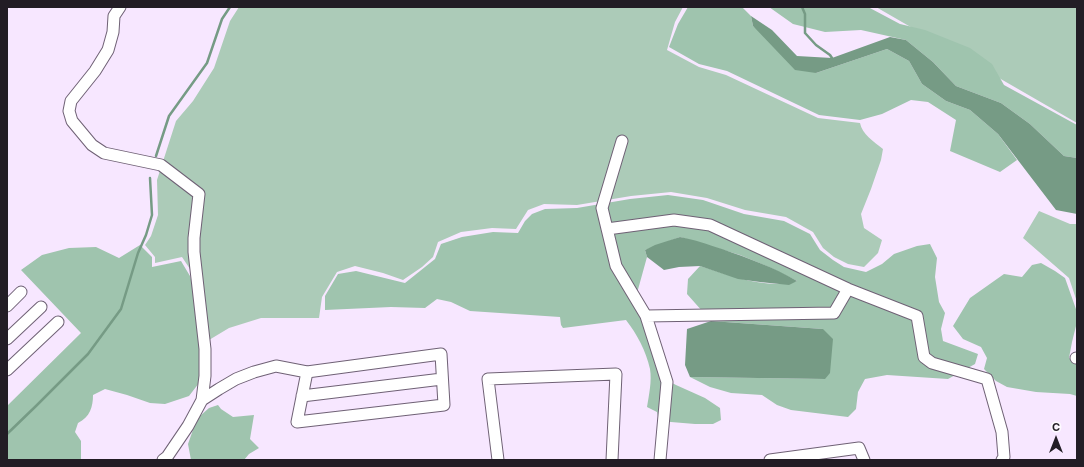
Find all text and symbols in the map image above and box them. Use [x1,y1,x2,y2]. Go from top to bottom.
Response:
north arrow [1036,419,1076,459]
text: С [1052,420,1060,434]

